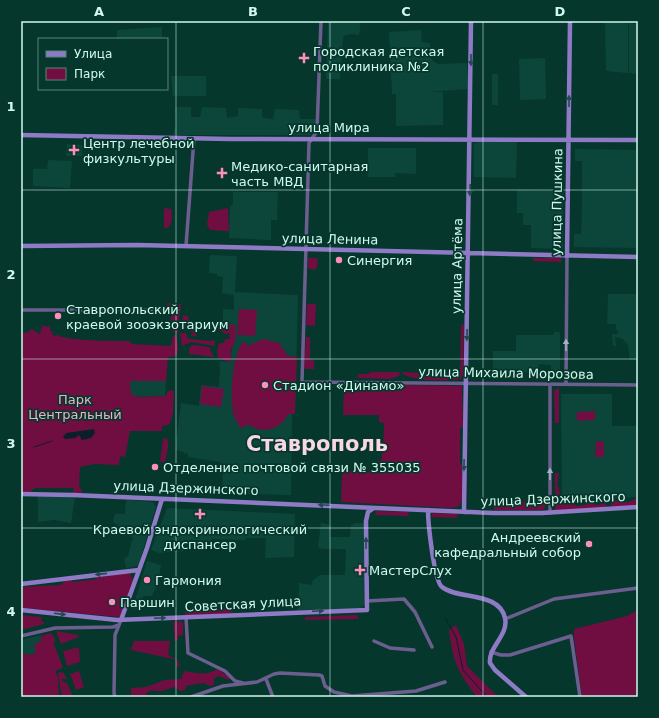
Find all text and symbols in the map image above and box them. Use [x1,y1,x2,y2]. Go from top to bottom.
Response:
text: A [94,4,104,19]
text: B [248,4,258,19]
text: C [401,4,411,19]
text: D [555,4,566,19]
legend [38,38,168,90]
place label: Городская детская поликлиника №2 [313,44,444,74]
text: Улица [74,47,112,61]
marker: Городская детская поликлиника №2 [298,52,310,64]
one-way arrow [468,54,474,67]
text: Парк [74,67,105,81]
one-way arrow [566,94,572,107]
text: 1 [6,99,16,114]
street label: улица Мира [288,120,370,135]
place label: Центр лечебной физкультуры [83,136,194,166]
marker: Центр лечебной физкультуры [68,144,80,156]
street label: улица Пушкина [549,148,565,256]
place label: Медико-санитарная часть МВД [231,159,368,189]
marker: Медико-санитарная часть МВД [216,167,228,179]
one-way arrow [466,184,473,196]
street label: улица Артёма [449,218,465,314]
street label: улица Ленина [282,231,378,247]
place label: Синергия [347,253,412,268]
marker: Синергия [334,255,344,265]
text: 2 [6,267,16,282]
place label: Ставропольский краевой зооэкзотариум [66,302,229,332]
marker: Ставропольский краевой зооэкзотариум [53,311,63,321]
one-way arrow [464,329,470,342]
one-way arrow [563,338,569,351]
street label: улица Михаила Морозова [418,364,594,382]
place label: Стадион «Динамо» [273,378,404,393]
marker: Стадион «Динамо» [260,380,270,390]
park label: Парк Центральный [28,392,122,422]
district label: Ставрополь [246,432,388,456]
text: 3 [6,436,16,451]
one-way arrow [461,459,467,472]
place label: Отделение почтовой связи № 355035 [163,460,420,475]
marker: Отделение почтовой связи № 355035 [150,462,160,472]
one-way arrow [547,467,553,480]
street label: улица Дзержинского [113,478,259,498]
street label: улица Дзержинского [480,489,626,509]
one-way arrow [318,502,330,509]
marker: Краевой эндокринологический диспансер [194,508,206,520]
place label: Краевой эндокринологический диспансер [93,522,307,552]
place label: Андреевский кафедральный собор [434,530,581,560]
one-way arrow [363,536,369,549]
marker: Андреевский кафедральный собор [584,539,594,549]
place label: МастерСлух [369,563,452,578]
marker: МастерСлух [354,564,366,576]
one-way arrow [94,571,107,577]
place label: Гармония [155,573,222,588]
marker: Гармония [142,575,152,585]
street label: Советская улица [184,593,302,615]
place label: Паршин [120,595,175,610]
marker: Паршин [107,597,117,607]
text: 4 [6,604,16,619]
one-way arrow [312,608,324,615]
one-way arrow [54,611,66,617]
one-way arrow [154,615,166,622]

